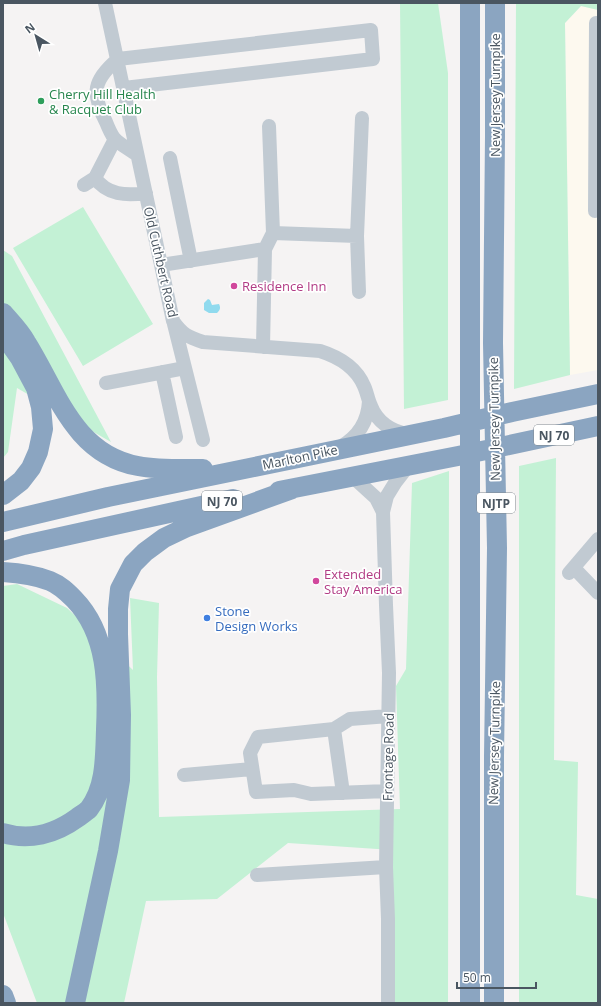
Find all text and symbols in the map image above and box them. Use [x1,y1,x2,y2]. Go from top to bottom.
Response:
north arrow [16,16,56,56]
text: N [22,19,38,36]
street label: New Jersey Turnpike [486,33,504,157]
place label: Cherry Hill Health & Racquet Club [49,85,156,118]
marker: Cherry Hill Health & Racquet Club [36,96,46,106]
street label: Old Cuthbert Road [140,205,182,319]
place label: Residence Inn [242,277,327,295]
marker: Residence Inn [229,281,239,291]
street label: New Jersey Turnpike [484,357,504,481]
road number: NJ 70 [534,425,574,445]
street label: Marlton Pike [261,440,339,474]
road number: NJ 70 [202,491,242,511]
road number: NJTP [477,493,515,513]
place label: Extended Stay America [324,565,402,598]
marker: Extended Stay America [311,576,321,586]
place label: Stone Design Works [215,602,298,635]
marker: Stone Design Works [202,613,212,623]
street label: New Jersey Turnpike [484,681,504,805]
street label: Frontage Road [378,713,398,801]
scale bar [457,964,536,990]
text: 50 m [463,969,491,986]

